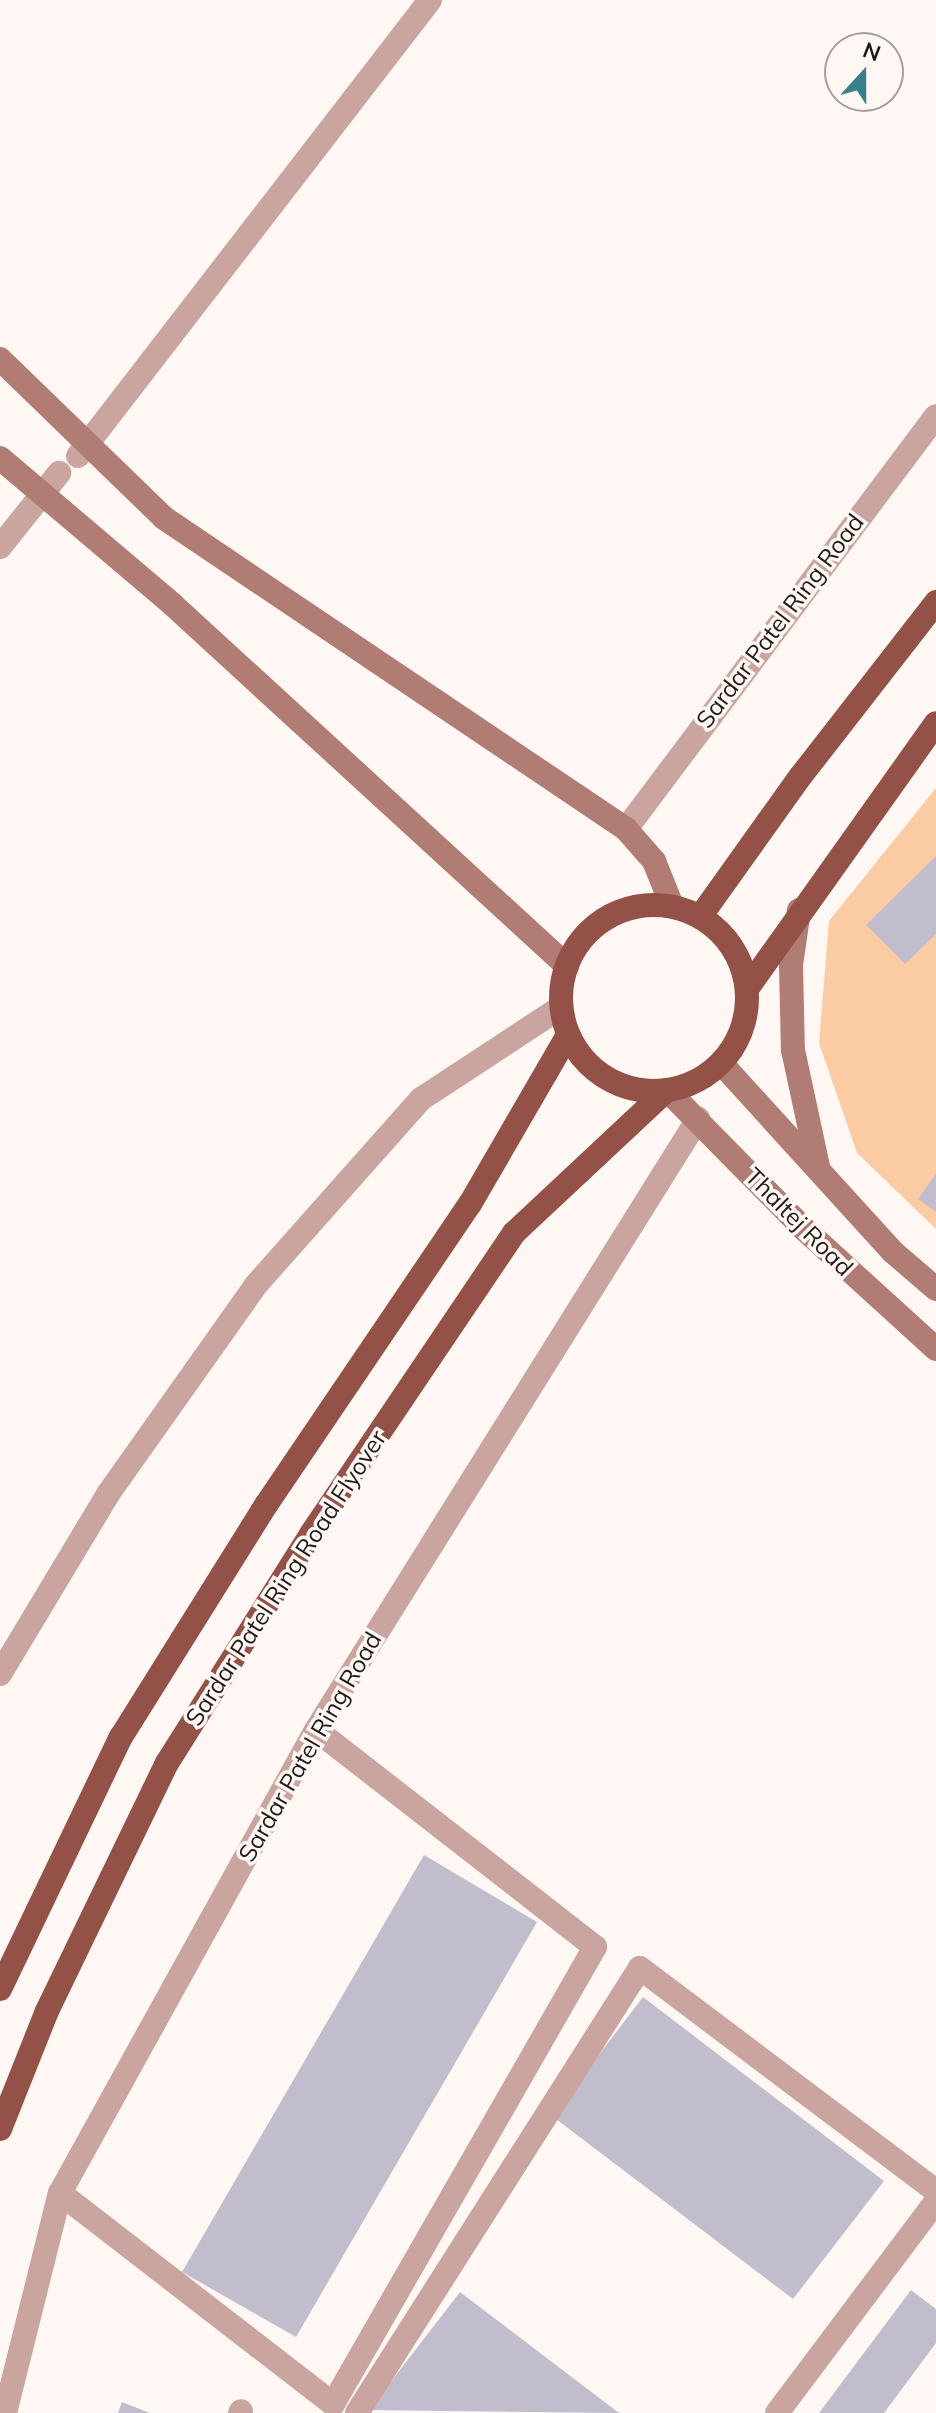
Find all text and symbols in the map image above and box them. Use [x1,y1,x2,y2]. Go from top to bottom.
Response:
north arrow [824,32,904,112]
text: N [859,35,885,68]
street label: Sardar Patel Ring Road [690,508,870,734]
street label: Thaltej Road [739,1162,859,1282]
street label: Sardar Patel Ring Road Flyover [180,1425,392,1731]
street label: Sardar Patel Ring Road [232,1627,388,1867]

